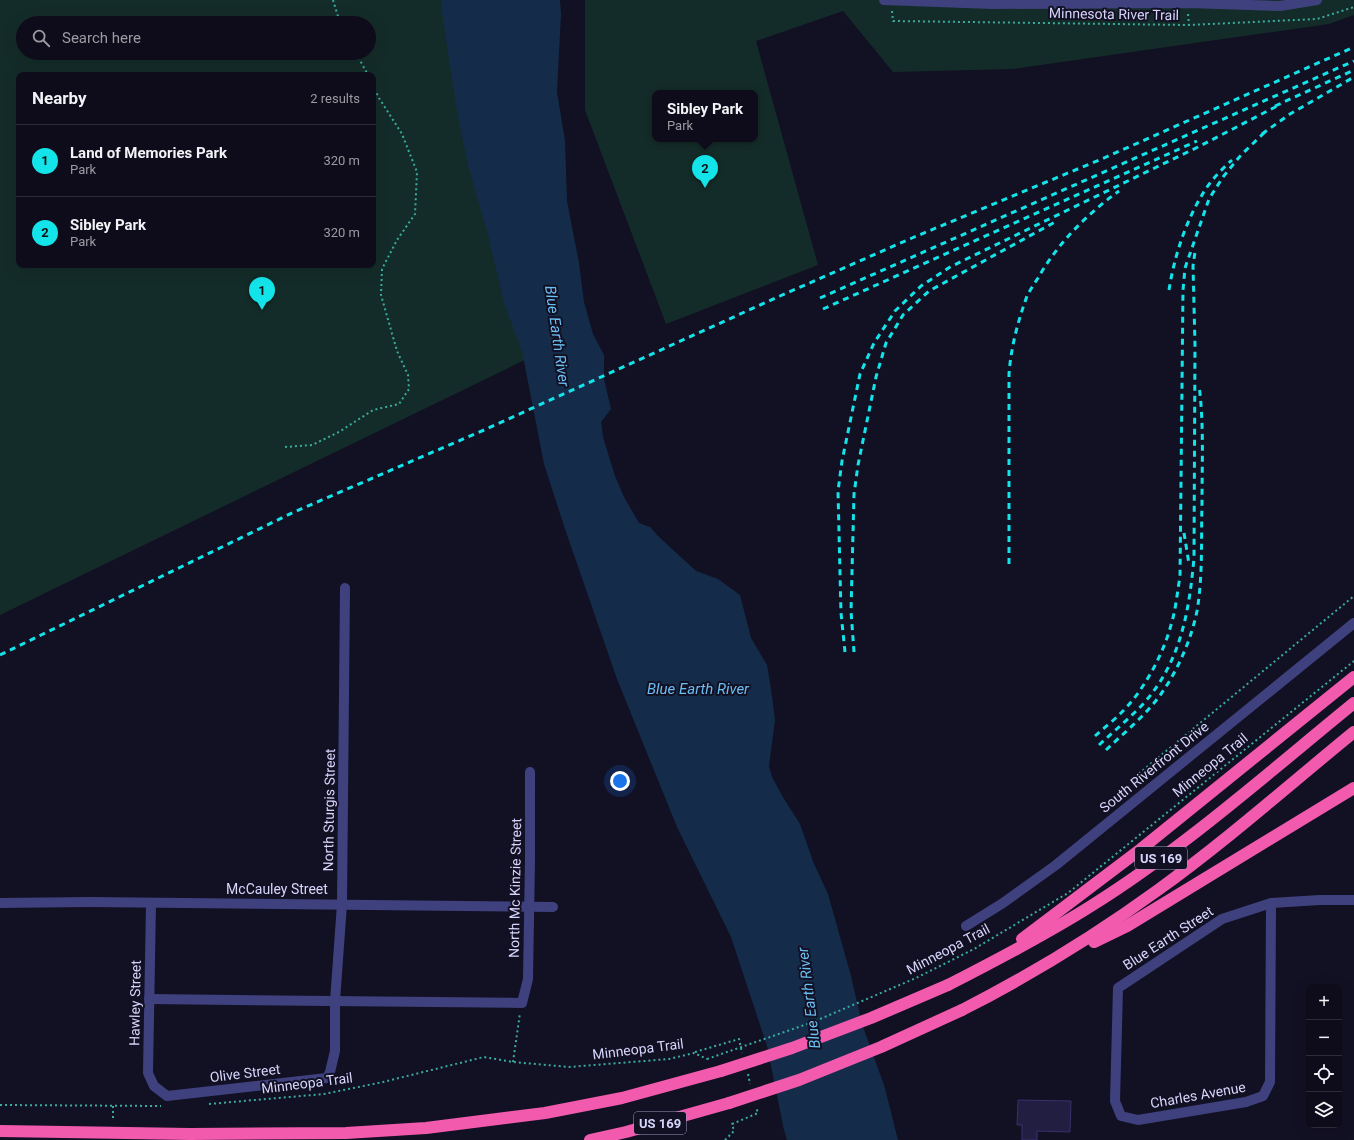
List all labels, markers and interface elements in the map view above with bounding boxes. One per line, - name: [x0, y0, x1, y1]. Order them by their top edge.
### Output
- street label: Minnesota River Trail: [1049, 5, 1179, 23]
- search box: [16, 16, 376, 60]
- icon: search: [30, 27, 52, 49]
- text: Search here: [62, 29, 141, 47]
- text: Nearby: [32, 88, 87, 108]
- popup: [652, 90, 758, 142]
- text: 2 results: [310, 91, 360, 106]
- text: Sibley Park: [667, 100, 743, 118]
- text: Park: [667, 118, 693, 133]
- text: Land of Memories Park: [70, 144, 227, 162]
- text: 1: [41, 153, 49, 168]
- text: 320 m: [323, 153, 360, 168]
- pin: 2: [692, 155, 718, 188]
- text: Park: [70, 162, 96, 177]
- text: Sibley Park: [70, 216, 146, 234]
- text: 2: [41, 225, 49, 240]
- text: 320 m: [323, 225, 360, 240]
- text: Park: [70, 234, 96, 249]
- pin: 1: [249, 277, 275, 310]
- water label: Blue Earth River: [541, 284, 573, 389]
- water label: Blue Earth River: [647, 680, 750, 698]
- street label: South Riverfront Drive: [1096, 718, 1212, 816]
- street label: Minneopa Trail: [1169, 730, 1251, 800]
- street label: North Sturgis Street: [320, 748, 338, 872]
- your location: [610, 771, 630, 791]
- street label: North Mc Kinzie Street: [506, 817, 524, 958]
- road number: US 169: [1135, 847, 1187, 869]
- street label: McCauley Street: [226, 881, 328, 897]
- street label: Blue Earth Street: [1120, 903, 1216, 973]
- street label: Minneopa Trail: [904, 920, 992, 978]
- water label: Blue Earth River: [794, 945, 824, 1050]
- street label: Hawley Street: [126, 960, 144, 1046]
- map controls: [1306, 984, 1342, 1128]
- button: +: [1306, 984, 1342, 1020]
- button: −: [1306, 1020, 1342, 1056]
- street label: Minneopa Trail: [591, 1035, 685, 1063]
- button: locate: [1306, 1056, 1342, 1092]
- street label: Olive Street: [209, 1061, 282, 1085]
- street label: Minneopa Trail: [260, 1069, 354, 1097]
- street label: Charles Avenue: [1149, 1079, 1247, 1111]
- button: layers: [1306, 1092, 1342, 1128]
- road number: US 169: [634, 1112, 686, 1134]

